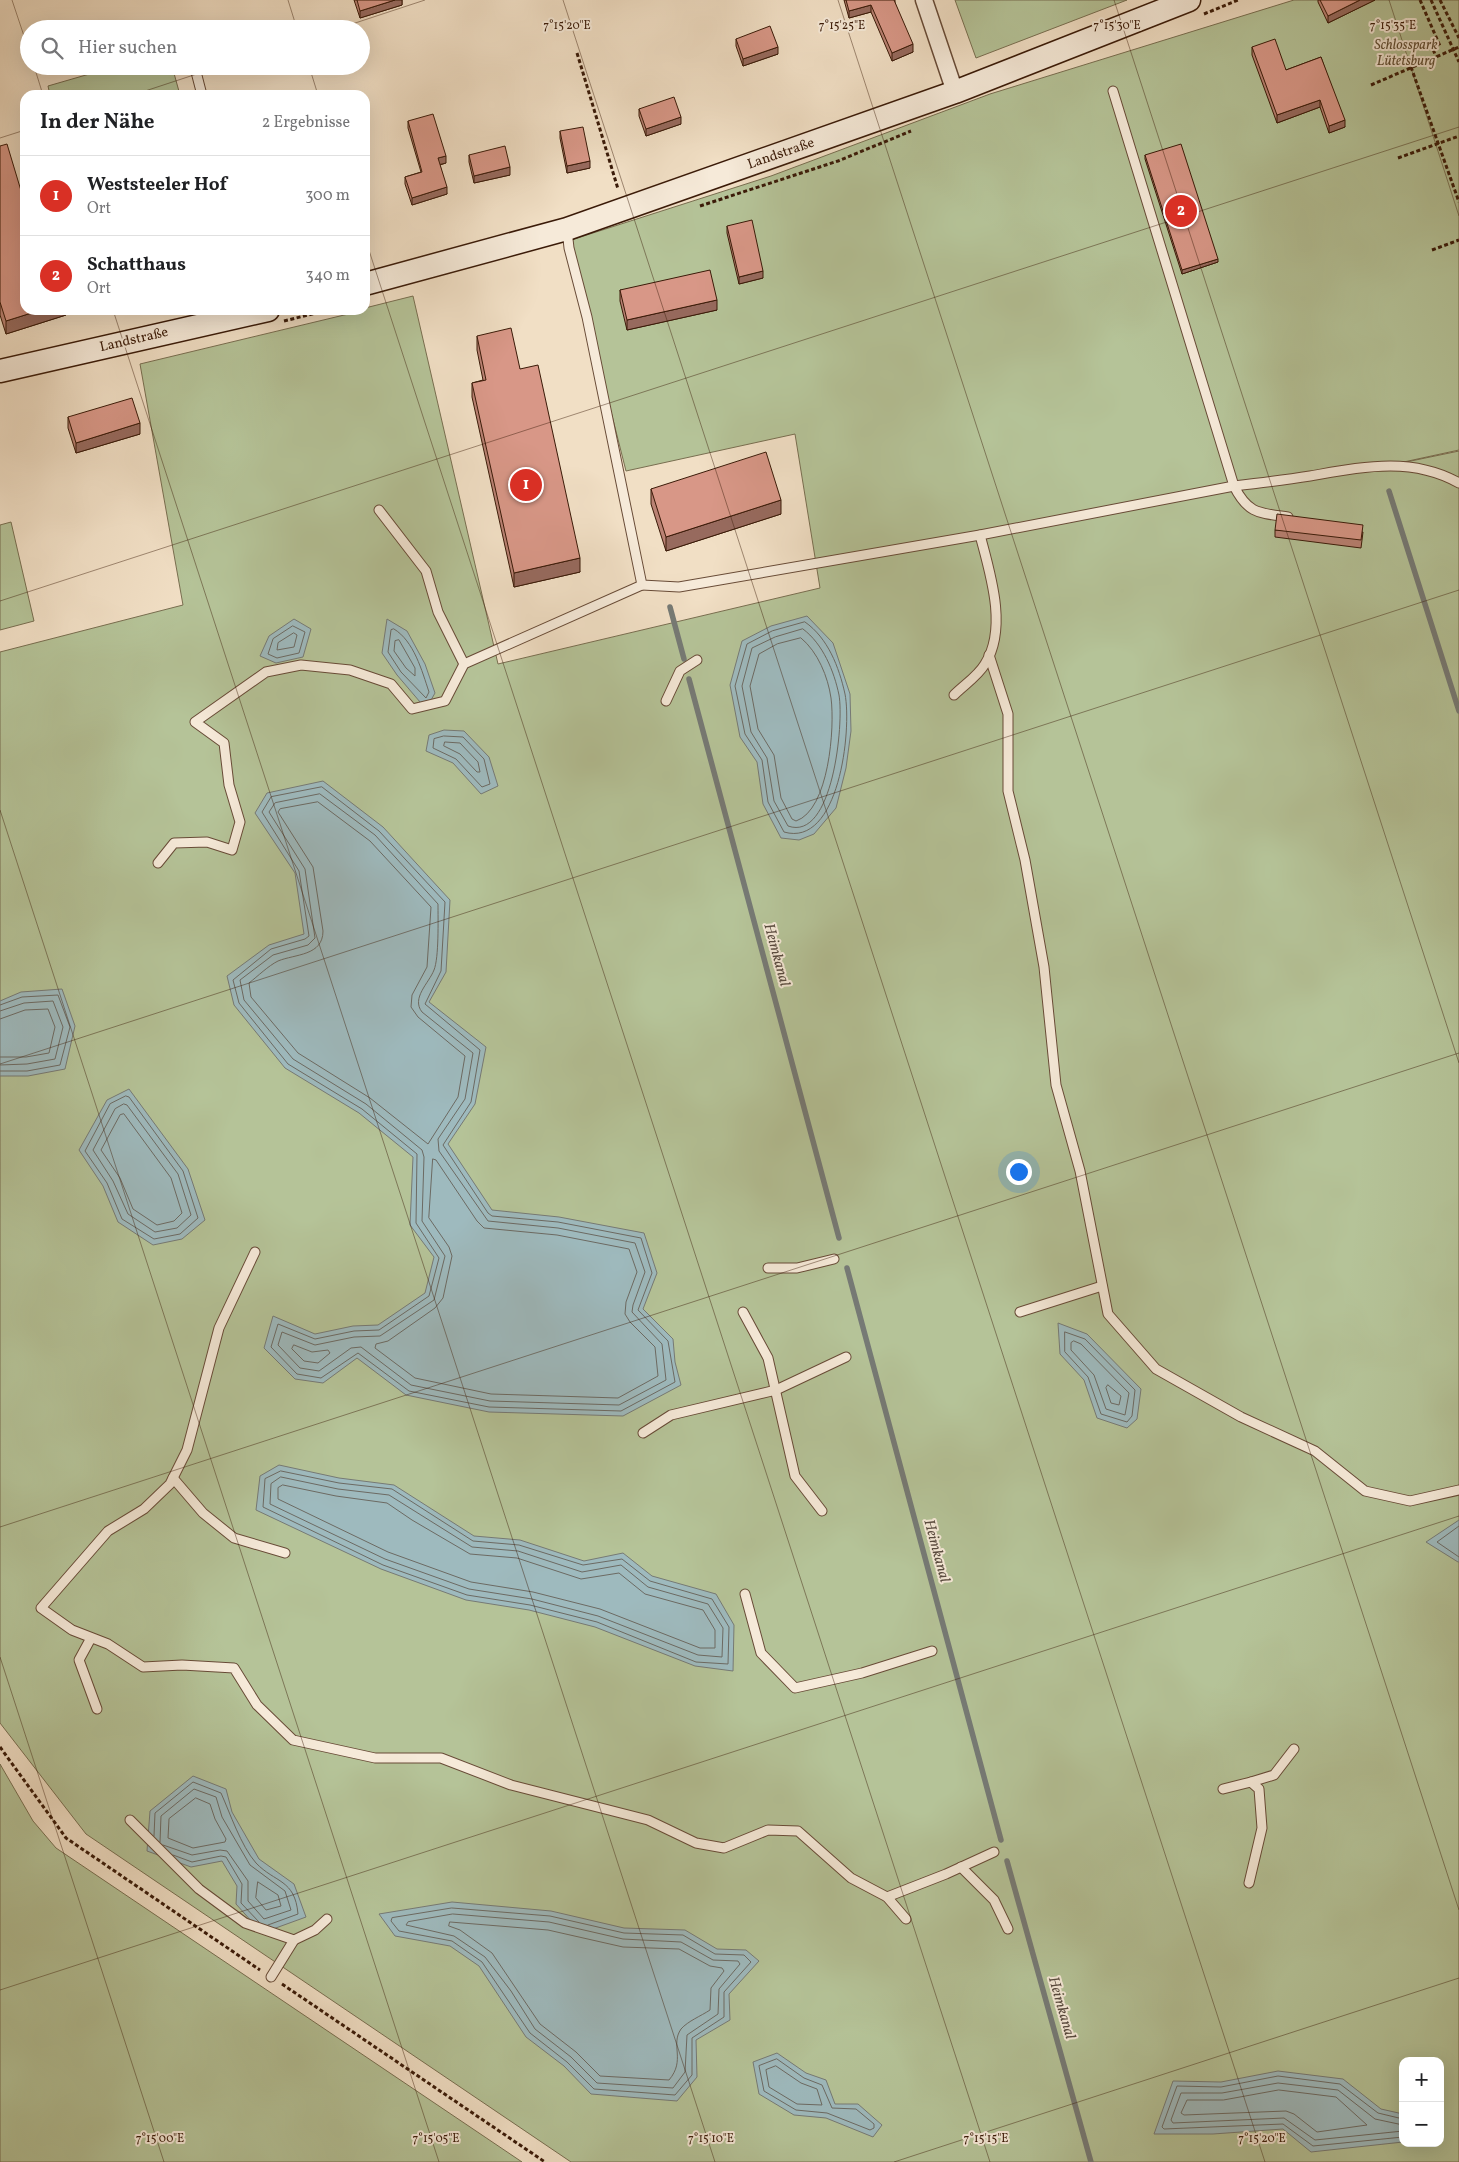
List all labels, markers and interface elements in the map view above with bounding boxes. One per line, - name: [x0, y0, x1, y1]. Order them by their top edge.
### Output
- text: 7°15'20"E: [543, 18, 591, 34]
- text: 7°15'25"E: [819, 18, 865, 34]
- text: 7°15'30"E: [1093, 18, 1141, 34]
- text: 7°15'35"E: [1370, 18, 1416, 34]
- search box: [20, 20, 370, 75]
- icon: search: [38, 34, 66, 62]
- text: Hier suchen: [78, 35, 177, 61]
- park label: Schlosspark Lütetsburg: [1374, 36, 1438, 71]
- text: In der Nähe: [40, 108, 155, 137]
- text: 2 Ergebnisse: [262, 112, 350, 134]
- street label: Landstraße: [745, 134, 817, 174]
- text: Weststeeler Hof: [87, 172, 227, 198]
- text: 1: [53, 185, 59, 207]
- text: 300 m: [305, 185, 350, 207]
- pin: 2: [1165, 192, 1197, 230]
- text: Ort: [87, 198, 111, 220]
- text: Schatthaus: [87, 252, 186, 278]
- text: 2: [52, 265, 60, 287]
- text: 340 m: [306, 265, 350, 287]
- text: Ort: [87, 278, 111, 300]
- street label: Landstraße: [98, 323, 171, 357]
- pin: 1: [510, 466, 542, 504]
- water label: Heimkanal: [758, 921, 795, 989]
- your location: [1006, 1159, 1032, 1185]
- water label: Heimkanal: [918, 1517, 955, 1585]
- water label: Heimkanal: [1042, 1974, 1080, 2042]
- map controls: [1399, 2057, 1444, 2147]
- button: +: [1399, 2057, 1444, 2102]
- button: −: [1399, 2102, 1444, 2147]
- text: 7°15'00"E: [136, 2131, 184, 2147]
- text: 7°15'05"E: [412, 2131, 460, 2147]
- text: 7°15'10"E: [688, 2131, 734, 2147]
- text: 7°15'15"E: [964, 2131, 1008, 2147]
- text: 7°15'20"E: [1238, 2131, 1286, 2147]

